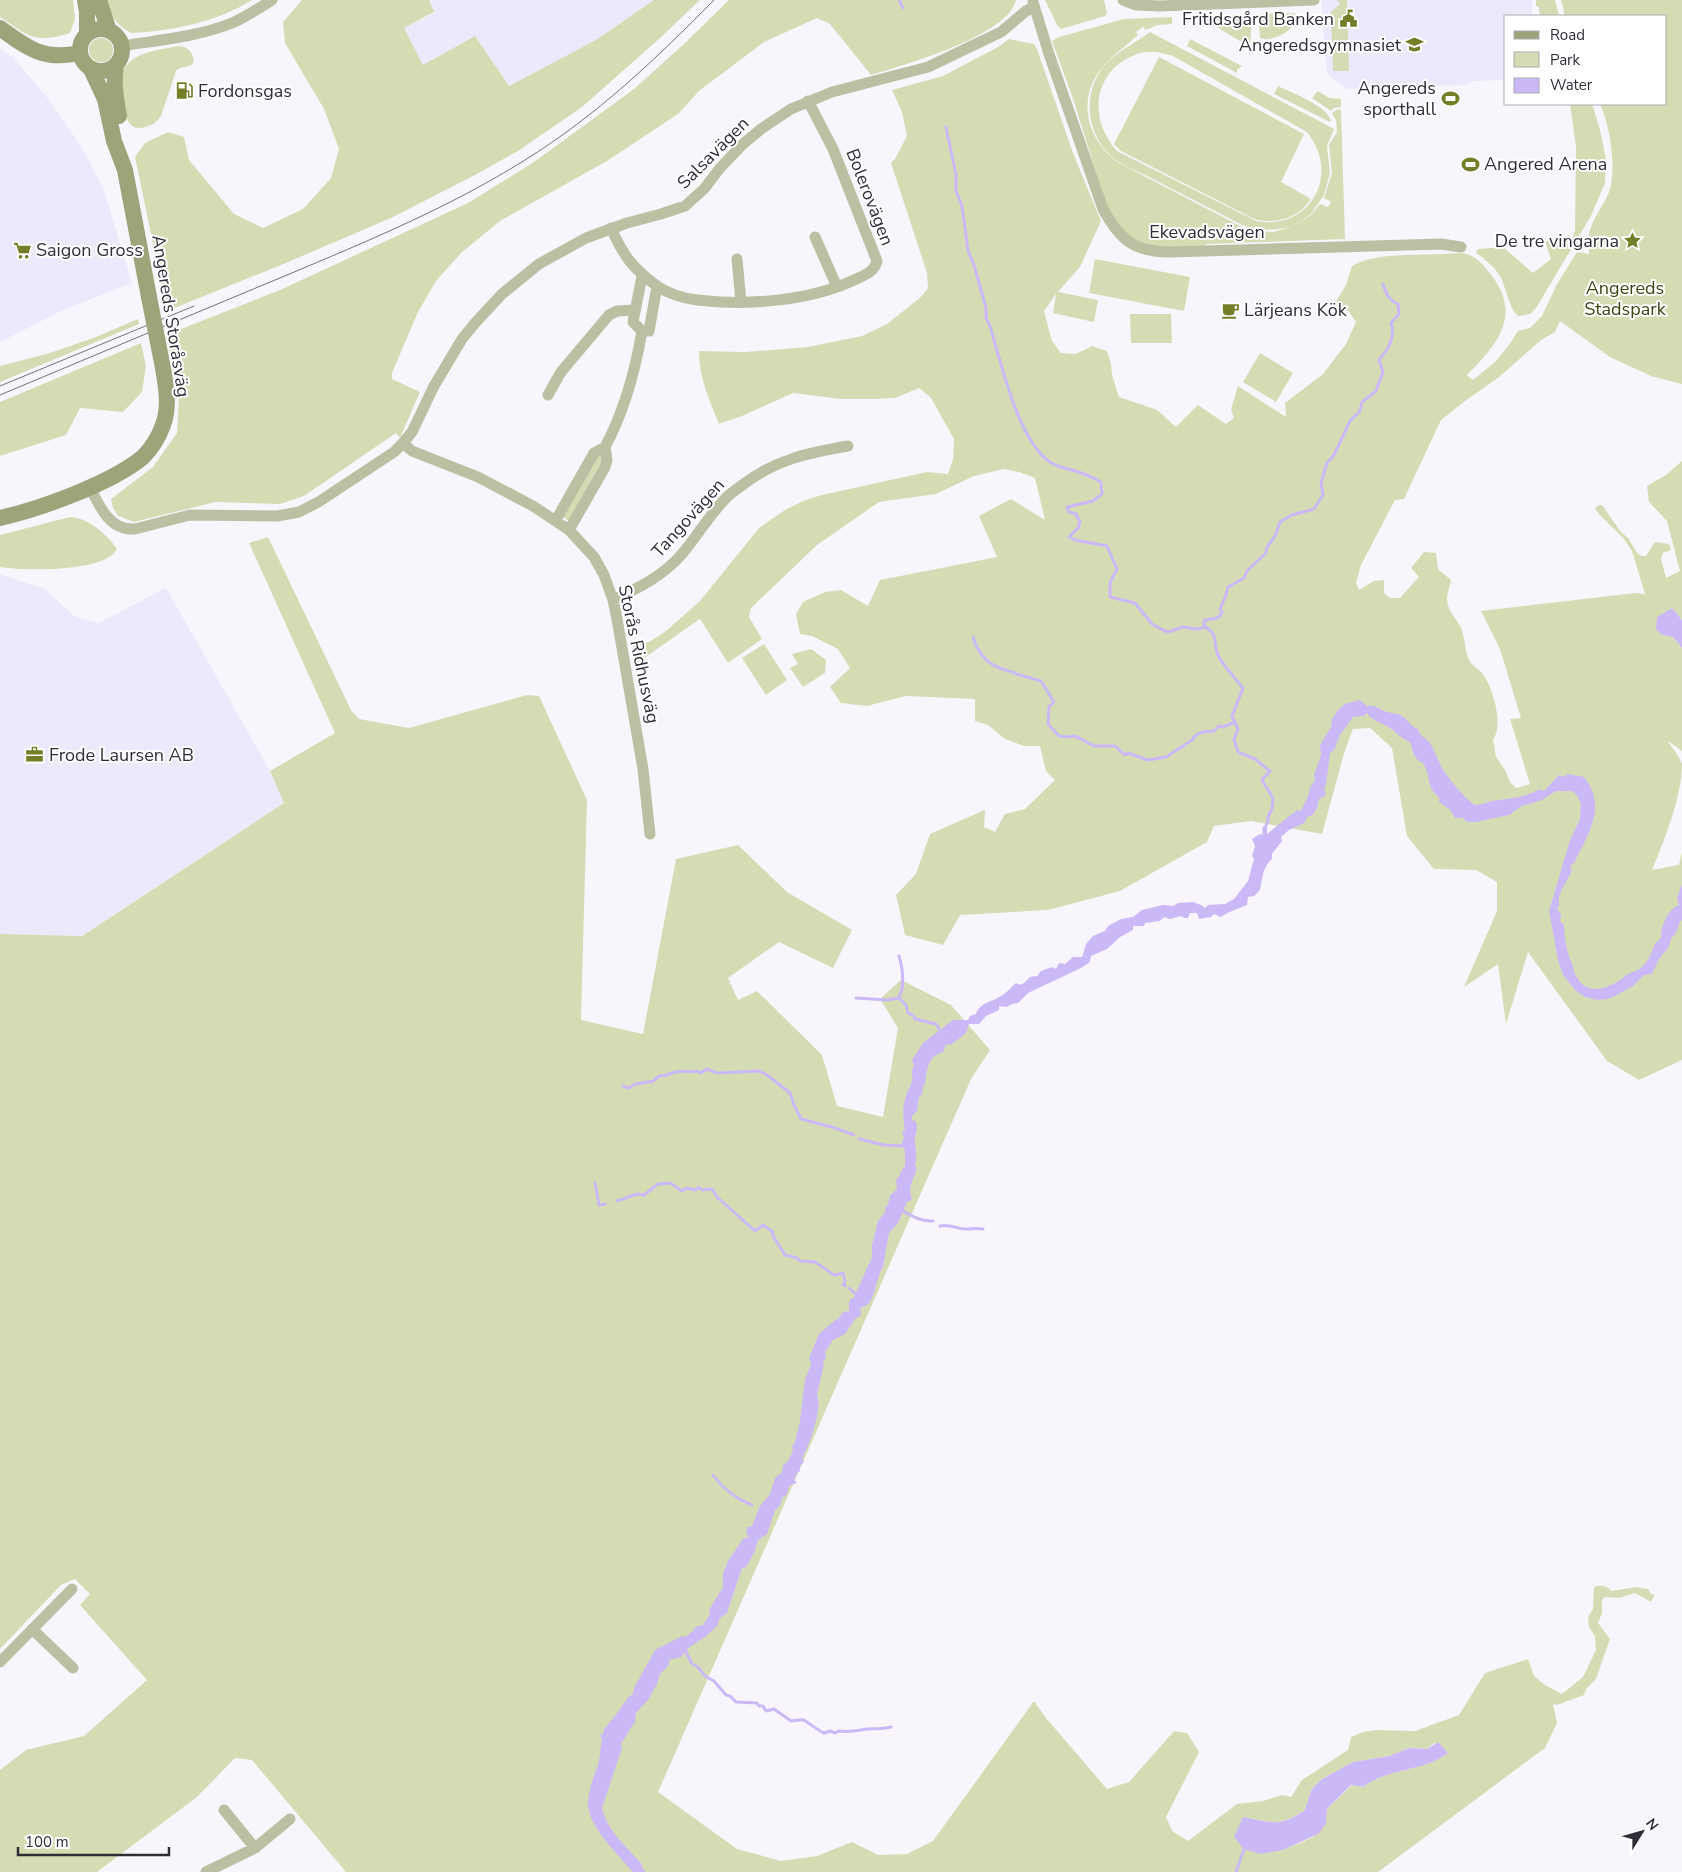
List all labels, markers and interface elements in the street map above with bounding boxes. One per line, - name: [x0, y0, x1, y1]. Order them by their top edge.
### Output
- place label: Fritidsgård Banken: [1182, 7, 1334, 31]
- public building icon: Fritidsgård Banken: [1338, 9, 1358, 29]
- legend: [1504, 15, 1667, 105]
- text: Road: [1550, 25, 1585, 45]
- place label: Angeredsgymnasiet: [1239, 33, 1402, 57]
- school or university icon: Angeredsgymnasiet: [1405, 35, 1425, 55]
- text: Park: [1550, 50, 1580, 70]
- text: Water: [1550, 75, 1593, 95]
- place label: Angereds sporthall: [1357, 76, 1437, 121]
- place label: Fordonsgas: [198, 79, 292, 103]
- fuel station icon: Fordonsgas: [174, 81, 194, 101]
- sports icon: Angereds sporthall: [1440, 88, 1460, 108]
- street label: Salsavägen: [672, 112, 754, 194]
- street label: Bolerovägen: [840, 145, 900, 249]
- place label: Angered Arena: [1484, 152, 1607, 176]
- sports icon: Angered Arena: [1460, 154, 1480, 174]
- street label: Ekevadsvägen: [1149, 220, 1265, 244]
- place label: De tre vingarna: [1495, 229, 1619, 253]
- place icon: De tre vingarna: [1623, 231, 1643, 251]
- street label: Angereds Storåsväg: [146, 233, 196, 399]
- place label: Saigon Gross: [36, 238, 143, 262]
- supermarket icon: Saigon Gross: [12, 240, 32, 260]
- park label: Angereds Stadspark: [1584, 276, 1667, 321]
- place label: Lärjeans Kök: [1244, 298, 1348, 322]
- cafe icon: Lärjeans Kök: [1220, 300, 1240, 320]
- street label: Tangovägen: [646, 473, 730, 563]
- street label: Storås Ridhusväg: [613, 582, 665, 726]
- place label: Frode Laursen AB: [49, 743, 194, 767]
- office icon: Frode Laursen AB: [25, 745, 45, 765]
- north arrow: [1617, 1807, 1667, 1857]
- text: N: [1641, 1815, 1663, 1834]
- scale bar: [18, 1824, 169, 1856]
- text: 100 m: [25, 1832, 69, 1852]

